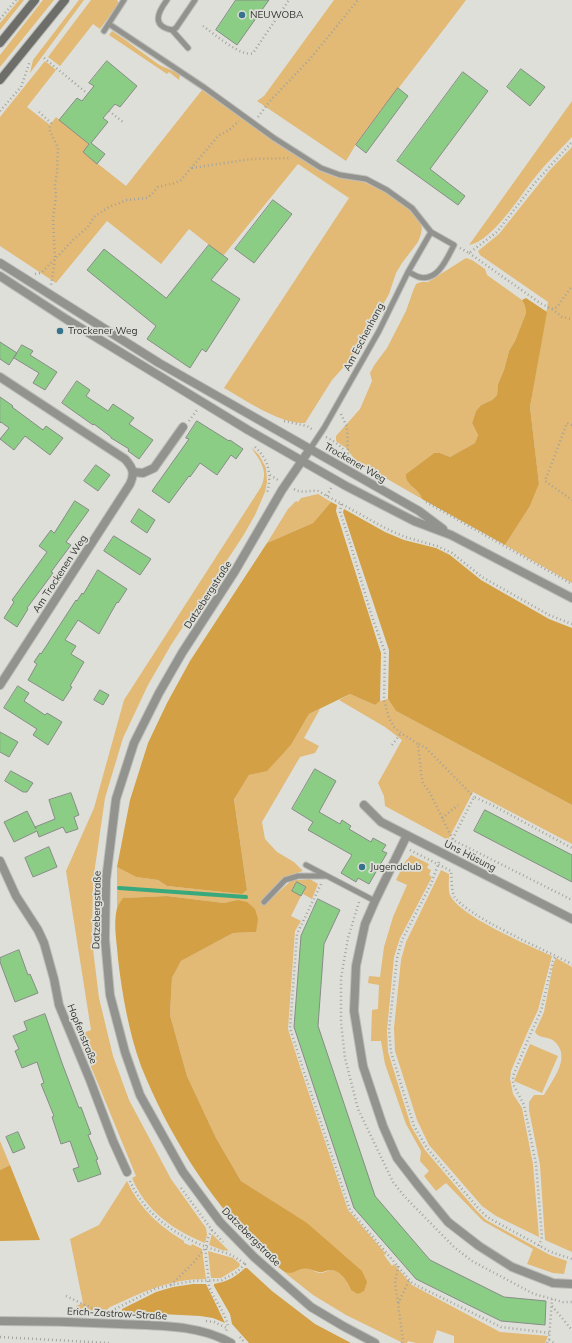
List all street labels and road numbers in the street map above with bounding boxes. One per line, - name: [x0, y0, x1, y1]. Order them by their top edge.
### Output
- street label: Am Eschenhang: [341, 301, 387, 373]
- street label: Trockener Weg: [322, 440, 388, 486]
- street label: Am Trockenen Weg: [30, 533, 90, 615]
- street label: Datzebergstraße: [182, 559, 234, 631]
- street label: Uns Hüsung: [442, 838, 498, 874]
- street label: Datzebergstraße: [90, 871, 104, 949]
- street label: Hopfenstraße: [65, 1002, 99, 1066]
- street label: Datzebergstraße: [219, 1205, 283, 1269]
- street label: Erich-Zastrow-Straße: [67, 1305, 167, 1323]

